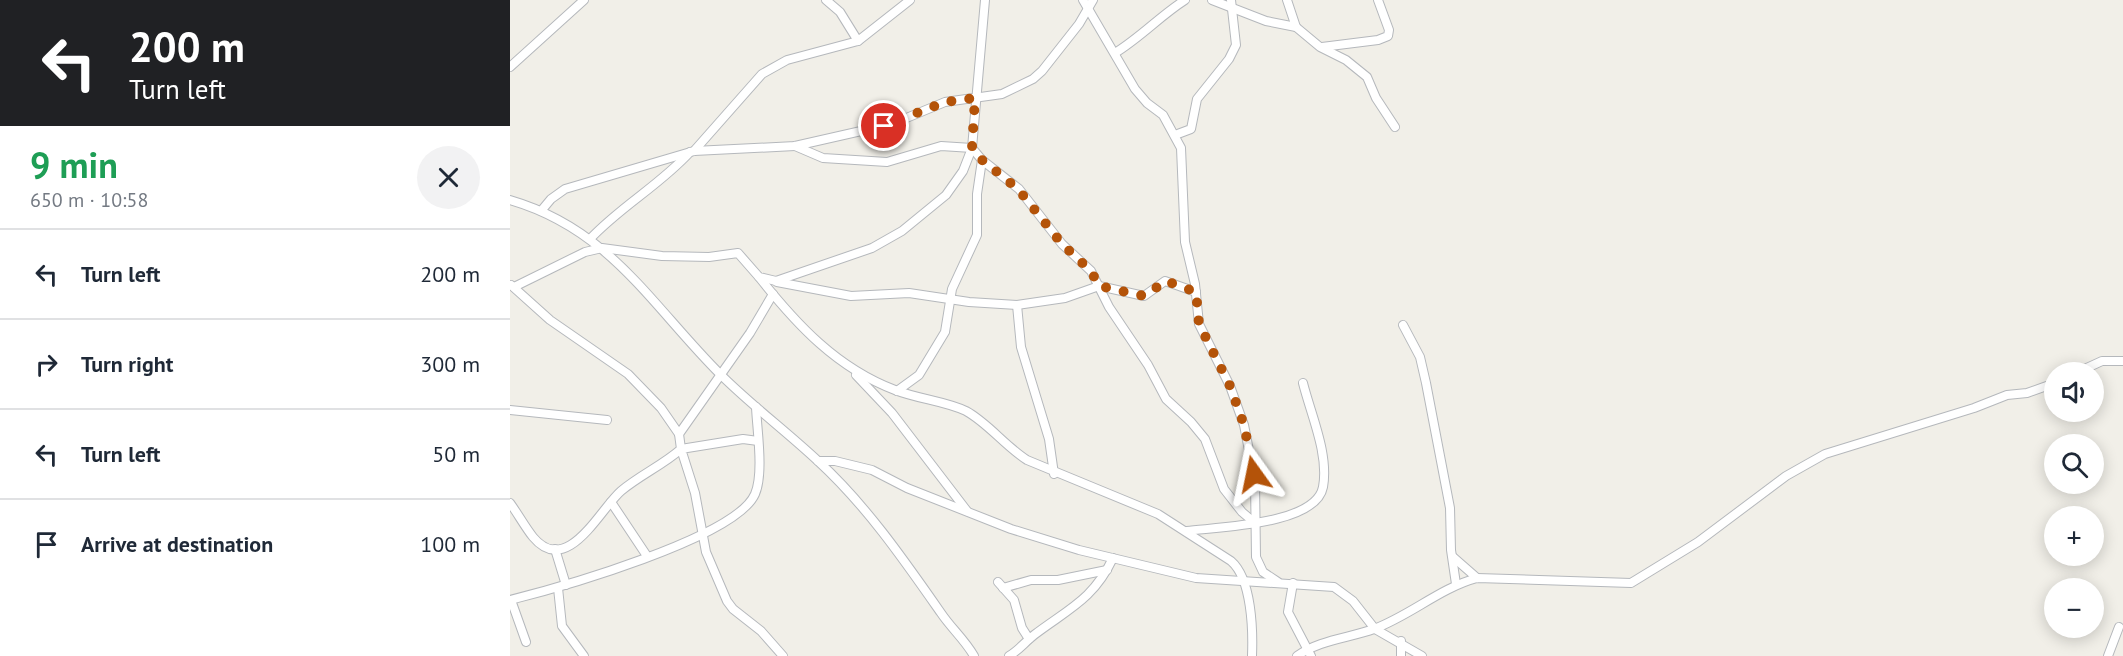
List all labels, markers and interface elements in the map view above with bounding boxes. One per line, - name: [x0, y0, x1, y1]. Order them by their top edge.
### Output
- text: 200 m: [129, 19, 245, 74]
- icon: left: [30, 24, 108, 102]
- text: Turn left: [129, 72, 226, 106]
- pin: [858, 100, 909, 151]
- icon: arrive: [867, 109, 900, 142]
- text: 9 min: [30, 141, 118, 188]
- button: close: [417, 146, 480, 209]
- text: 650 m · 10:58: [30, 187, 148, 213]
- icon: left: [30, 258, 63, 291]
- text: Turn left: [81, 260, 161, 288]
- text: 200 m: [420, 260, 480, 288]
- icon: right: [30, 348, 63, 381]
- text: Turn right: [81, 350, 173, 378]
- text: 300 m: [420, 350, 480, 378]
- map controls: [2044, 362, 2104, 638]
- button: sound: [2044, 362, 2104, 422]
- button: search: [2044, 434, 2104, 494]
- icon: left: [30, 438, 63, 471]
- text: Turn left: [81, 440, 161, 468]
- text: 50 m: [432, 440, 480, 468]
- position arrow: [1222, 442, 1286, 506]
- button: +: [2044, 506, 2104, 566]
- icon: arrive: [30, 528, 63, 561]
- text: Arrive at destination: [81, 530, 273, 558]
- text: 100 m: [420, 530, 480, 558]
- button: −: [2044, 578, 2104, 638]

